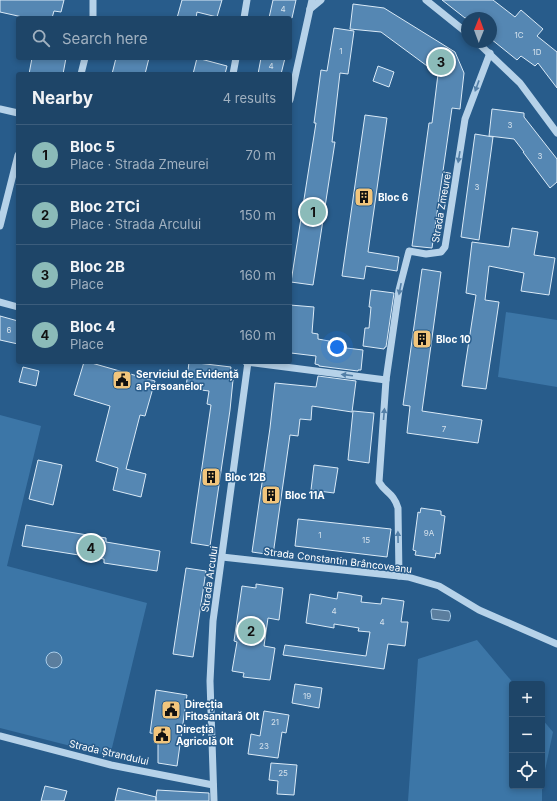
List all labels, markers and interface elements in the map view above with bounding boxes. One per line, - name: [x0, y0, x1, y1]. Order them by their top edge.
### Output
- house number: 4: [280, 4, 286, 14]
- north arrow: [461, 12, 497, 48]
- search box: [16, 16, 292, 60]
- icon: search: [30, 27, 52, 49]
- text: Search here: [62, 29, 148, 48]
- house number: 1C: [514, 30, 524, 40]
- house number: 1: [339, 46, 343, 56]
- pin: 3: [428, 47, 454, 77]
- house number: 1D: [532, 47, 542, 57]
- house number: 4: [268, 61, 274, 71]
- one-way arrow: [474, 80, 480, 92]
- text: Nearby: [32, 88, 93, 108]
- text: 4 results: [223, 90, 276, 106]
- house number: 3: [508, 120, 513, 130]
- text: Bloc 5: [70, 137, 115, 156]
- text: 1: [42, 147, 48, 163]
- text: 70 m: [246, 147, 276, 163]
- one-way arrow: [456, 151, 462, 164]
- house number: 3: [538, 151, 543, 161]
- text: Place · Strada Zmeurei: [70, 156, 209, 172]
- street label: Strada Zmeurei: [429, 170, 453, 244]
- house number: 3: [475, 182, 480, 192]
- building icon: Bloc 6: [353, 186, 375, 208]
- place label: Bloc 6: [378, 191, 409, 203]
- text: Bloc 2TCi: [70, 197, 140, 216]
- pin: 1: [300, 197, 326, 227]
- text: 2: [41, 207, 49, 223]
- text: 150 m: [240, 207, 276, 223]
- text: Place · Strada Arcului: [70, 216, 201, 232]
- text: Bloc 2B: [70, 257, 125, 276]
- text: 3: [41, 267, 49, 283]
- text: 160 m: [239, 267, 276, 283]
- text: Place: [70, 276, 104, 292]
- one-way arrow: [396, 283, 402, 296]
- text: Bloc 4: [70, 317, 116, 336]
- house number: 6: [7, 325, 12, 335]
- text: 4: [41, 327, 49, 343]
- text: 160 m: [239, 327, 276, 343]
- building icon: Bloc 10: [411, 328, 433, 350]
- place label: Bloc 10: [436, 333, 471, 345]
- text: Place: [70, 336, 104, 352]
- your location: [327, 337, 347, 357]
- place label: Serviciul de Evidență a Persoanelor: [136, 368, 239, 392]
- public building icon: Serviciul de Evidență a Persoanelor: [111, 369, 133, 391]
- one-way arrow: [341, 372, 353, 378]
- one-way arrow: [380, 408, 387, 420]
- house number: 7: [442, 424, 447, 434]
- building icon: Bloc 12B: [200, 466, 222, 488]
- place label: Bloc 12B: [225, 471, 266, 483]
- building icon: Bloc 11A: [260, 484, 282, 506]
- place label: Bloc 11A: [285, 489, 325, 501]
- house number: 9A: [424, 528, 435, 538]
- house number: 1: [318, 530, 322, 540]
- one-way arrow: [395, 530, 401, 543]
- pin: 4: [78, 533, 104, 563]
- house number: 15: [362, 535, 370, 545]
- street label: Strada Arcului: [198, 545, 220, 613]
- street label: Strada Constantin Brâncoveanu: [263, 545, 413, 575]
- house number: 4: [331, 606, 337, 616]
- pin: 2: [238, 616, 264, 646]
- house number: 4: [379, 617, 385, 627]
- map controls: [509, 681, 545, 789]
- button: +: [509, 681, 545, 717]
- house number: 19: [303, 691, 311, 701]
- place label: Direcția Fitosanitară Olt: [185, 698, 260, 722]
- public building icon: Direcția Fitosanitară Olt: [160, 699, 182, 721]
- house number: 21: [271, 717, 279, 727]
- button: −: [509, 717, 545, 753]
- place label: Direcția Agricolă Olt: [176, 723, 234, 748]
- public building icon: Direcția Agricolă Olt: [151, 724, 173, 746]
- street label: Strada Ștrandului: [68, 737, 150, 768]
- house number: 23: [259, 741, 269, 751]
- button: locate: [509, 753, 545, 789]
- house number: 25: [278, 768, 288, 778]

